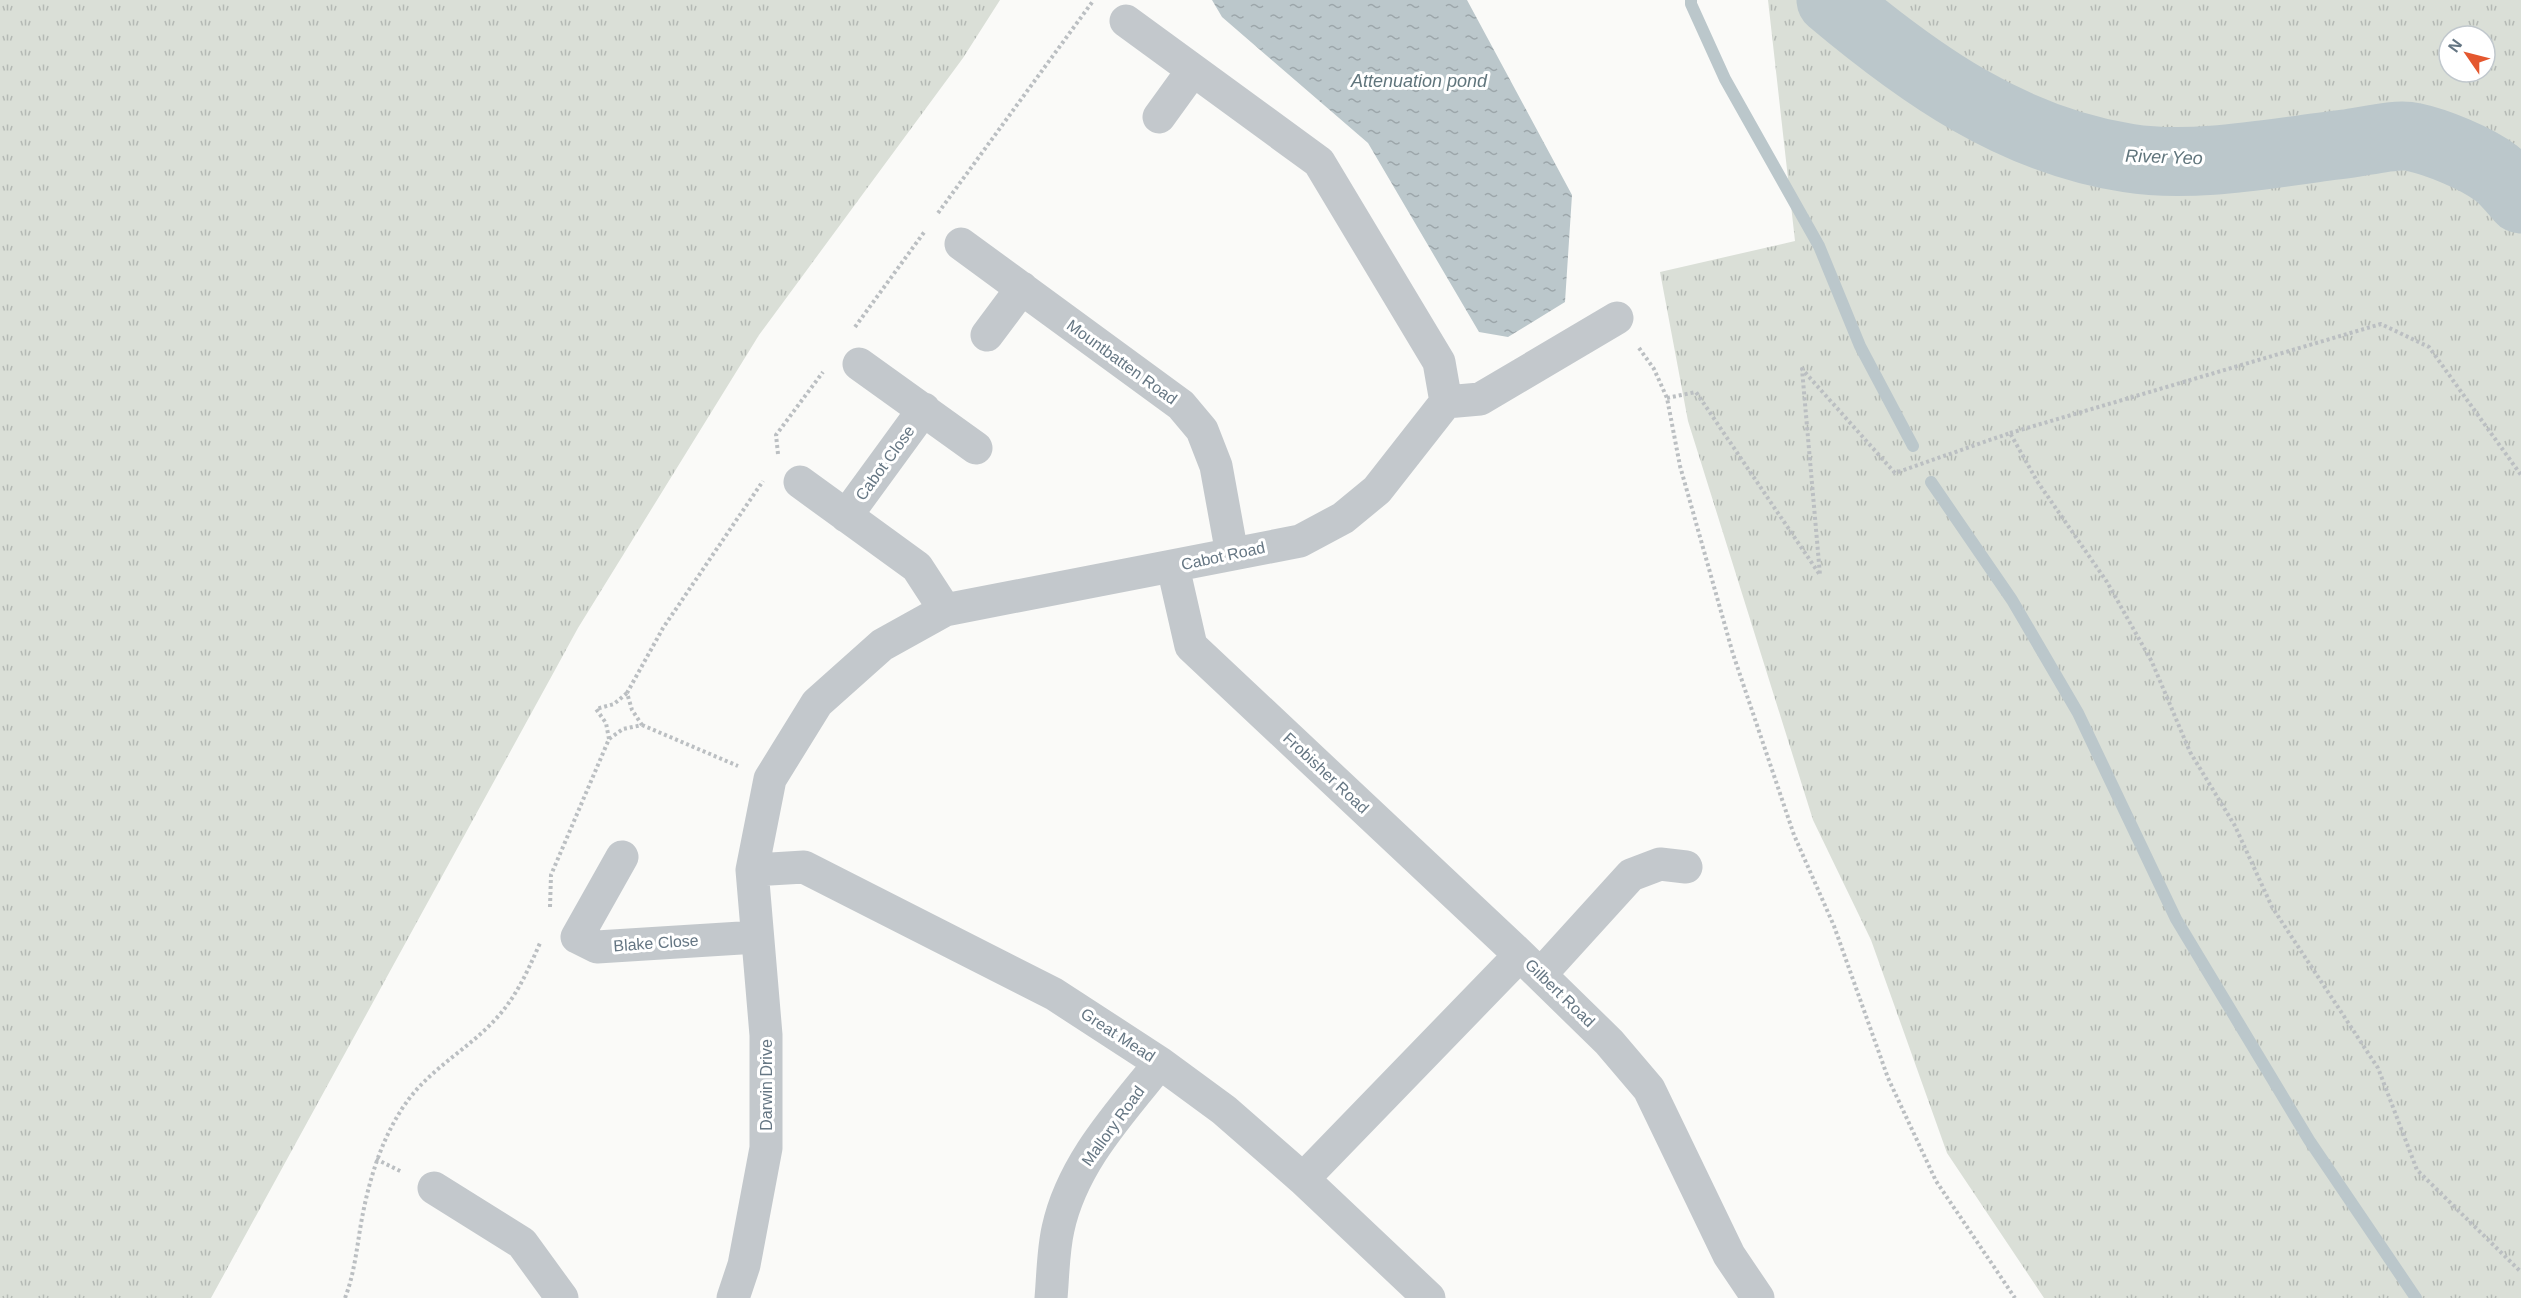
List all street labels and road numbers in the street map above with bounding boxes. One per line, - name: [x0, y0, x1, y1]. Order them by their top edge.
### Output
- street label: Mountbatten Road: [1064, 316, 1180, 408]
- street label: Cabot Close: [852, 422, 918, 504]
- street label: Cabot Road: [1179, 539, 1267, 573]
- street label: Frobisher Road: [1280, 729, 1372, 817]
- street label: Blake Close: [613, 932, 699, 954]
- street label: Gilbert Road: [1522, 956, 1598, 1030]
- street label: Great Mead: [1078, 1005, 1158, 1065]
- street label: Darwin Drive: [758, 1039, 775, 1131]
- street label: Mallory Road: [1078, 1083, 1148, 1169]

